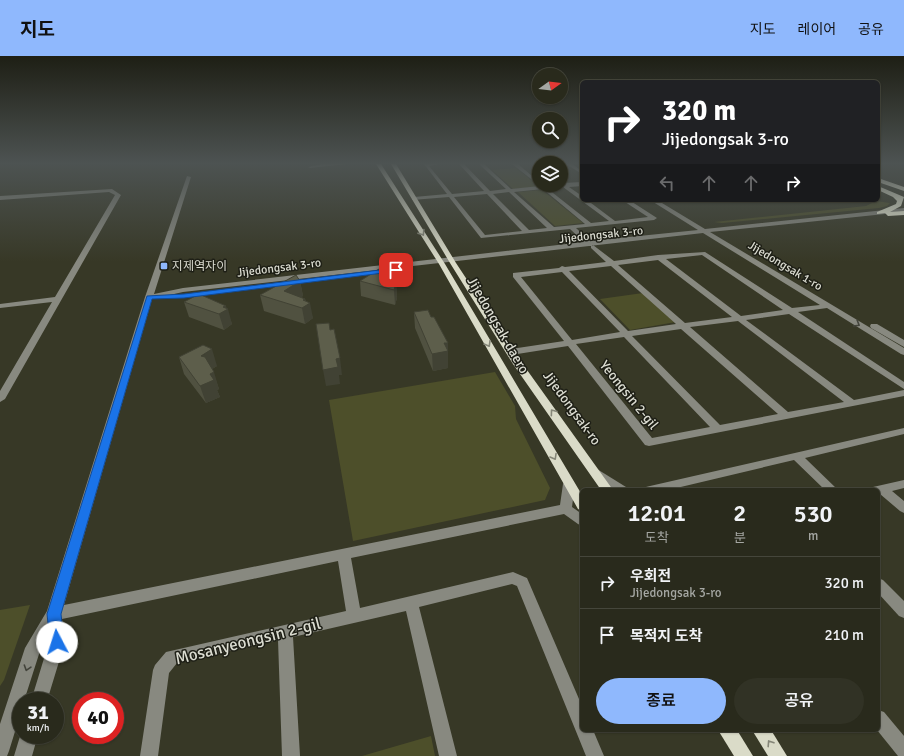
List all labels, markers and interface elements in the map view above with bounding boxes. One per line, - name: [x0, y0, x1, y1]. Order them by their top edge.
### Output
- text: 지도: [20, 18, 55, 42]
- text: 지도: [750, 21, 776, 38]
- text: 레이어: [798, 21, 836, 38]
- text: 공유: [858, 21, 884, 38]
- north arrow: [532, 68, 568, 104]
- map controls: [532, 68, 568, 192]
- text: 320 m: [662, 94, 736, 128]
- icon: right: [596, 96, 648, 148]
- button: search: [532, 112, 568, 148]
- text: Jijedongsak 3-ro: [662, 128, 789, 150]
- button: layers: [532, 156, 568, 192]
- icon: left: [656, 172, 678, 194]
- icon: ahead: [698, 172, 720, 194]
- icon: ahead: [740, 172, 762, 194]
- icon: right: [782, 172, 804, 194]
- street label: Jijedongsak 3-ro: [558, 223, 644, 247]
- one-way arrow: [417, 229, 424, 236]
- street label: Jijedongsak 1-ro: [745, 238, 825, 294]
- pin: [379, 253, 413, 287]
- street label: Jijedongsak 3-ro: [236, 255, 322, 281]
- place label: 지제역자이: [172, 259, 227, 274]
- icon: arrive: [385, 259, 407, 281]
- marker: 지제역자이: [159, 261, 169, 271]
- street label: Jijedongsak-daero: [463, 273, 533, 377]
- one-way arrow: [853, 319, 860, 326]
- one-way arrow: [484, 340, 491, 348]
- street label: Yeongsin 2-gil: [596, 357, 662, 433]
- street label: Jijedongsak-ro: [539, 368, 605, 448]
- one-way arrow: [550, 409, 558, 416]
- one-way arrow: [549, 453, 556, 460]
- text: 12:01: [627, 498, 686, 528]
- text: 2: [733, 498, 746, 528]
- text: 530: [794, 499, 833, 529]
- text: m: [808, 528, 818, 544]
- text: 도착: [645, 530, 669, 546]
- text: 분: [734, 530, 746, 546]
- text: 우회전: [630, 567, 671, 585]
- icon: right: [596, 572, 618, 594]
- text: 320 m: [824, 574, 864, 592]
- text: Jijedongsak 3-ro: [630, 585, 722, 601]
- street label: Mosanyeongsin 2-gil: [173, 613, 323, 669]
- position arrow: [36, 621, 78, 663]
- icon: arrive: [596, 624, 618, 646]
- text: 210 m: [824, 626, 864, 644]
- text: 목적지 도착: [630, 627, 702, 645]
- one-way arrow: [23, 664, 32, 671]
- button: 종료: [596, 678, 726, 724]
- button: 공유: [734, 678, 864, 724]
- speed limit sign: 40: [72, 692, 124, 744]
- text: 31: [27, 700, 49, 725]
- text: km/h: [27, 722, 49, 734]
- one-way arrow: [767, 740, 775, 747]

